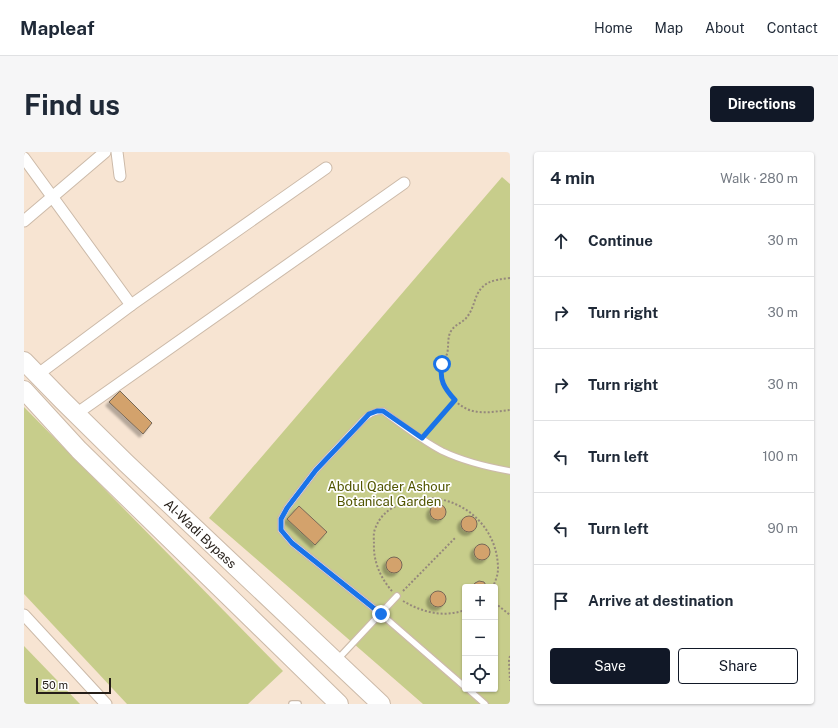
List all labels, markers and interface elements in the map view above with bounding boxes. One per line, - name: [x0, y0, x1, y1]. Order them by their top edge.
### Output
- text: Mapleaf: [20, 17, 94, 39]
- text: Home: [594, 20, 633, 36]
- text: Map: [655, 20, 683, 36]
- text: About: [705, 20, 745, 36]
- text: Contact: [767, 20, 818, 36]
- button: Directions: [710, 86, 814, 122]
- text: Find us: [24, 88, 120, 121]
- text: 4 min: [550, 168, 595, 188]
- text: Walk · 280 m: [720, 171, 798, 186]
- icon: ahead: [550, 230, 572, 252]
- text: Continue: [588, 232, 653, 249]
- text: 30 m: [768, 233, 798, 248]
- icon: right: [550, 302, 572, 324]
- text: Turn right: [588, 304, 658, 321]
- text: 30 m: [768, 305, 798, 320]
- route start: [433, 355, 451, 373]
- icon: right: [550, 374, 572, 396]
- text: Turn right: [588, 376, 658, 393]
- text: 30 m: [768, 377, 798, 392]
- icon: left: [550, 446, 572, 468]
- text: Turn left: [588, 448, 649, 465]
- text: 100 m: [762, 449, 798, 464]
- park label: Abdul Qader Ashour Botanical Garden: [328, 479, 450, 509]
- street label: Al-Wadi Bypass: [161, 496, 240, 572]
- icon: left: [550, 518, 572, 540]
- text: Turn left: [588, 520, 649, 537]
- text: 90 m: [768, 521, 798, 536]
- map controls: [462, 584, 498, 692]
- button: +: [462, 584, 498, 620]
- icon: arrive: [550, 590, 572, 612]
- text: Arrive at destination: [588, 592, 733, 609]
- route end: [372, 605, 390, 623]
- button: −: [462, 620, 498, 656]
- button: Save: [550, 648, 670, 684]
- button: Share: [678, 648, 798, 684]
- button: locate: [462, 656, 498, 692]
- scale bar: [36, 676, 111, 695]
- text: 50 m: [42, 679, 68, 691]

